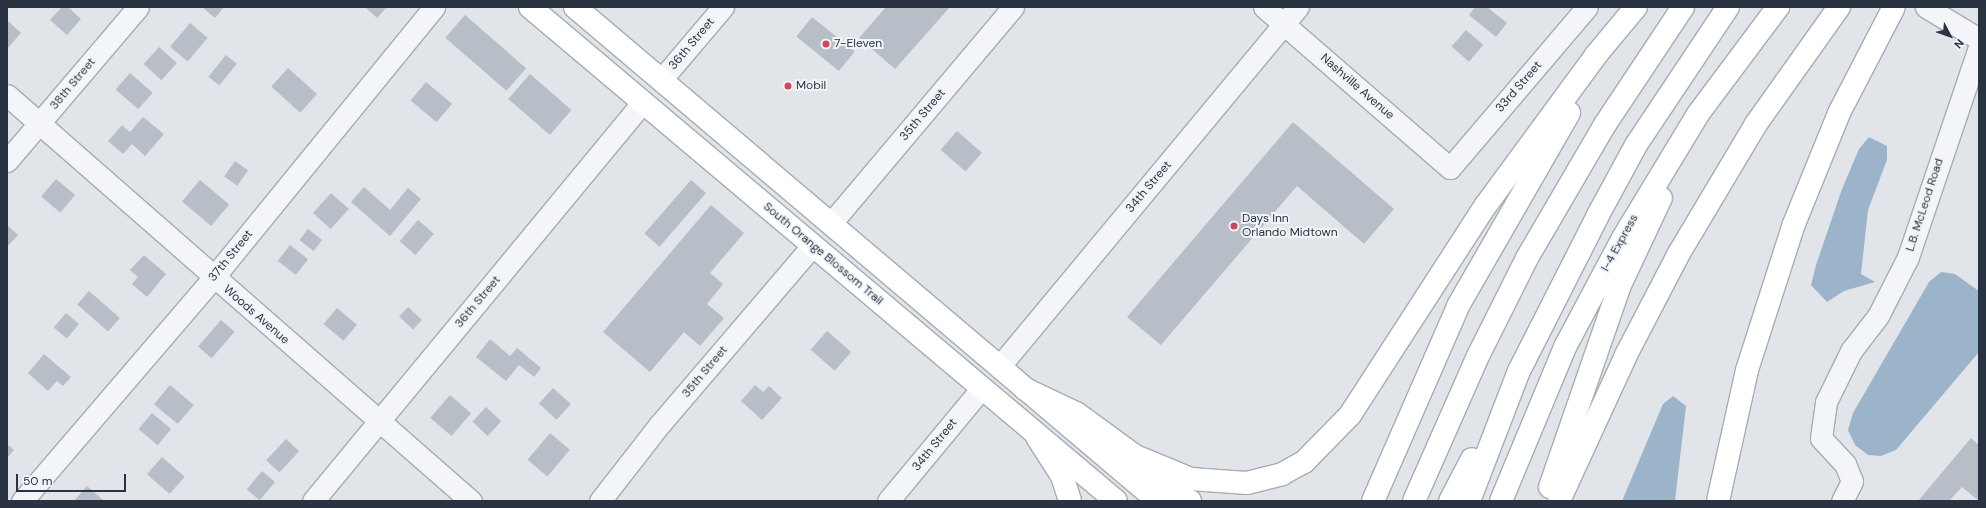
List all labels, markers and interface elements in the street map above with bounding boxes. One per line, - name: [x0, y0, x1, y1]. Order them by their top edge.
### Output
- street label: 36th Street: [666, 15, 718, 73]
- north arrow: [1930, 16, 1970, 56]
- text: N: [1951, 36, 1967, 51]
- place label: 7-Eleven: [834, 37, 882, 51]
- marker: 7-Eleven: [821, 39, 831, 49]
- street label: Nashville Avenue: [1317, 51, 1397, 123]
- street label: 38th Street: [47, 55, 99, 113]
- street label: 33rd Street: [1493, 58, 1545, 116]
- place label: Mobil: [796, 79, 826, 93]
- marker: Mobil: [783, 81, 793, 91]
- street label: 35th Street: [897, 86, 949, 144]
- street label: L.B. McLeod Road: [1903, 157, 1947, 253]
- street label: 34th Street: [1123, 158, 1175, 216]
- street label: South Orange Blossom Trail: [760, 200, 886, 308]
- place label: Days Inn Orlando Midtown: [1242, 212, 1338, 240]
- street label: I-4 Express: [1598, 212, 1642, 274]
- marker: Days Inn Orlando Midtown: [1229, 221, 1239, 231]
- street label: 37th Street: [206, 227, 256, 285]
- street label: 36th Street: [452, 273, 504, 331]
- street label: Woods Avenue: [220, 282, 292, 348]
- street label: 35th Street: [679, 343, 731, 401]
- street label: 34th Street: [910, 416, 960, 474]
- scale bar: [18, 466, 128, 492]
- text: 50 m: [23, 473, 52, 489]

